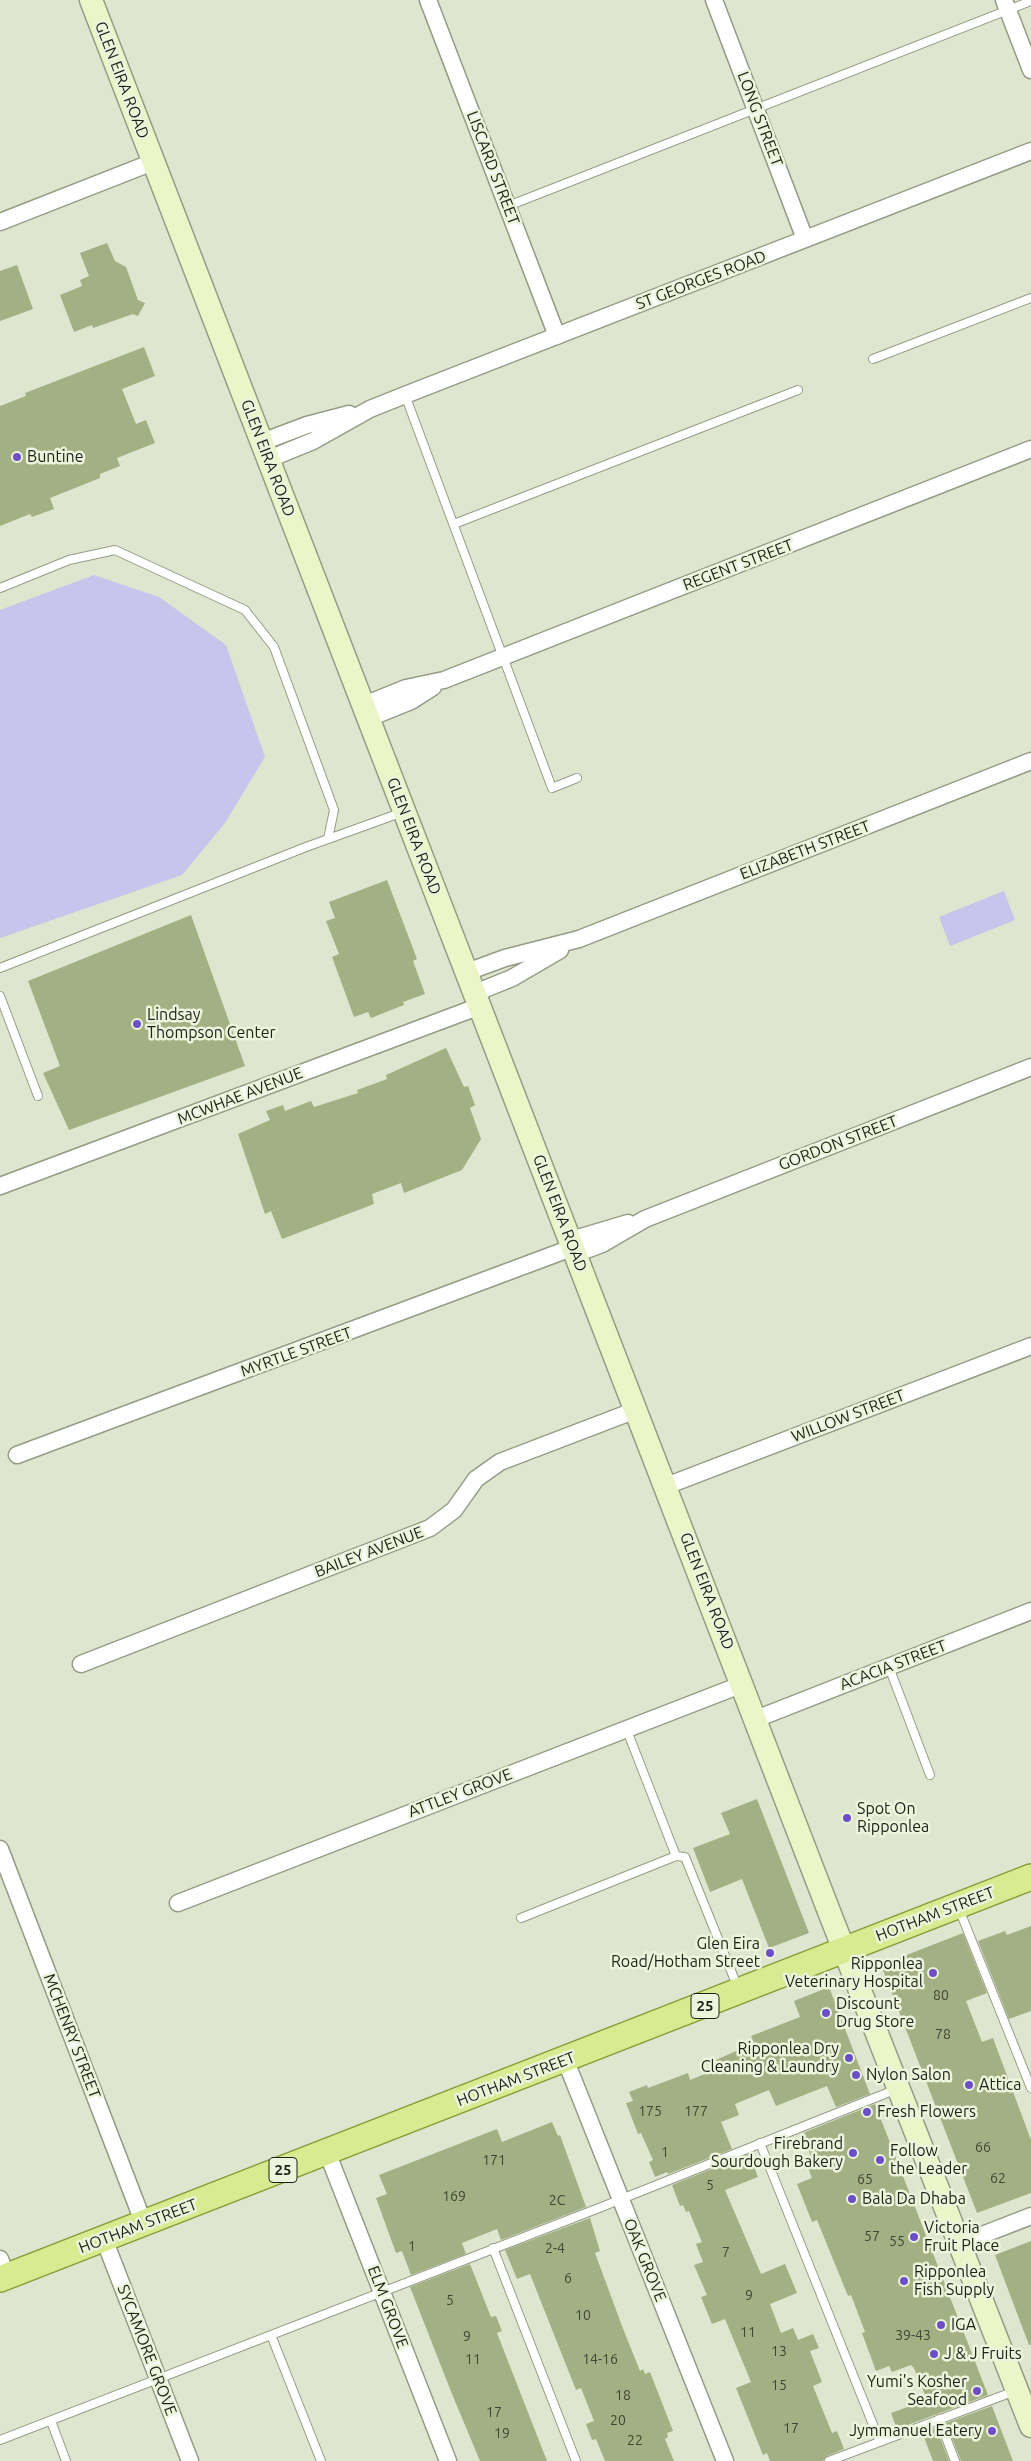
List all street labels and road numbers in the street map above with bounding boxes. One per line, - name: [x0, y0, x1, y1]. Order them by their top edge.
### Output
- street label: GLEN EIRA ROAD: [91, 19, 153, 141]
- street label: LONG STREET: [733, 69, 787, 169]
- street label: LISCARD STREET: [462, 108, 524, 228]
- street label: ST GEORGES ROAD: [633, 246, 769, 314]
- street label: GLEN EIRA ROAD: [237, 397, 299, 519]
- street label: REGENT STREET: [680, 535, 796, 595]
- street label: GLEN EIRA ROAD: [383, 775, 445, 897]
- street label: ELIZABETH STREET: [737, 816, 873, 884]
- street label: MCWHAE AVENUE: [175, 1063, 305, 1129]
- street label: GORDON STREET: [776, 1111, 900, 1175]
- street label: GLEN EIRA ROAD: [529, 1152, 591, 1274]
- street label: MYRTLE STREET: [238, 1323, 354, 1381]
- street label: WILLOW STREET: [789, 1386, 907, 1446]
- street label: BAILEY AVENUE: [312, 1522, 426, 1582]
- street label: GLEN EIRA ROAD: [676, 1530, 738, 1652]
- street label: ACACIA STREET: [837, 1636, 949, 1694]
- street label: ATTLEY GROVE: [405, 1764, 515, 1822]
- street label: HOTHAM STREET: [873, 1883, 997, 1945]
- street label: MCHENRY STREET: [39, 1971, 105, 2101]
- road number: 25: [691, 1994, 719, 2018]
- street label: HOTHAM STREET: [454, 2048, 578, 2110]
- road number: 25: [269, 2158, 297, 2182]
- street label: HOTHAM STREET: [76, 2195, 200, 2257]
- street label: OAK GROVE: [620, 2216, 670, 2304]
- street label: ELM GROVE: [364, 2263, 412, 2351]
- street label: SYCAMORE GROVE: [113, 2282, 181, 2418]

